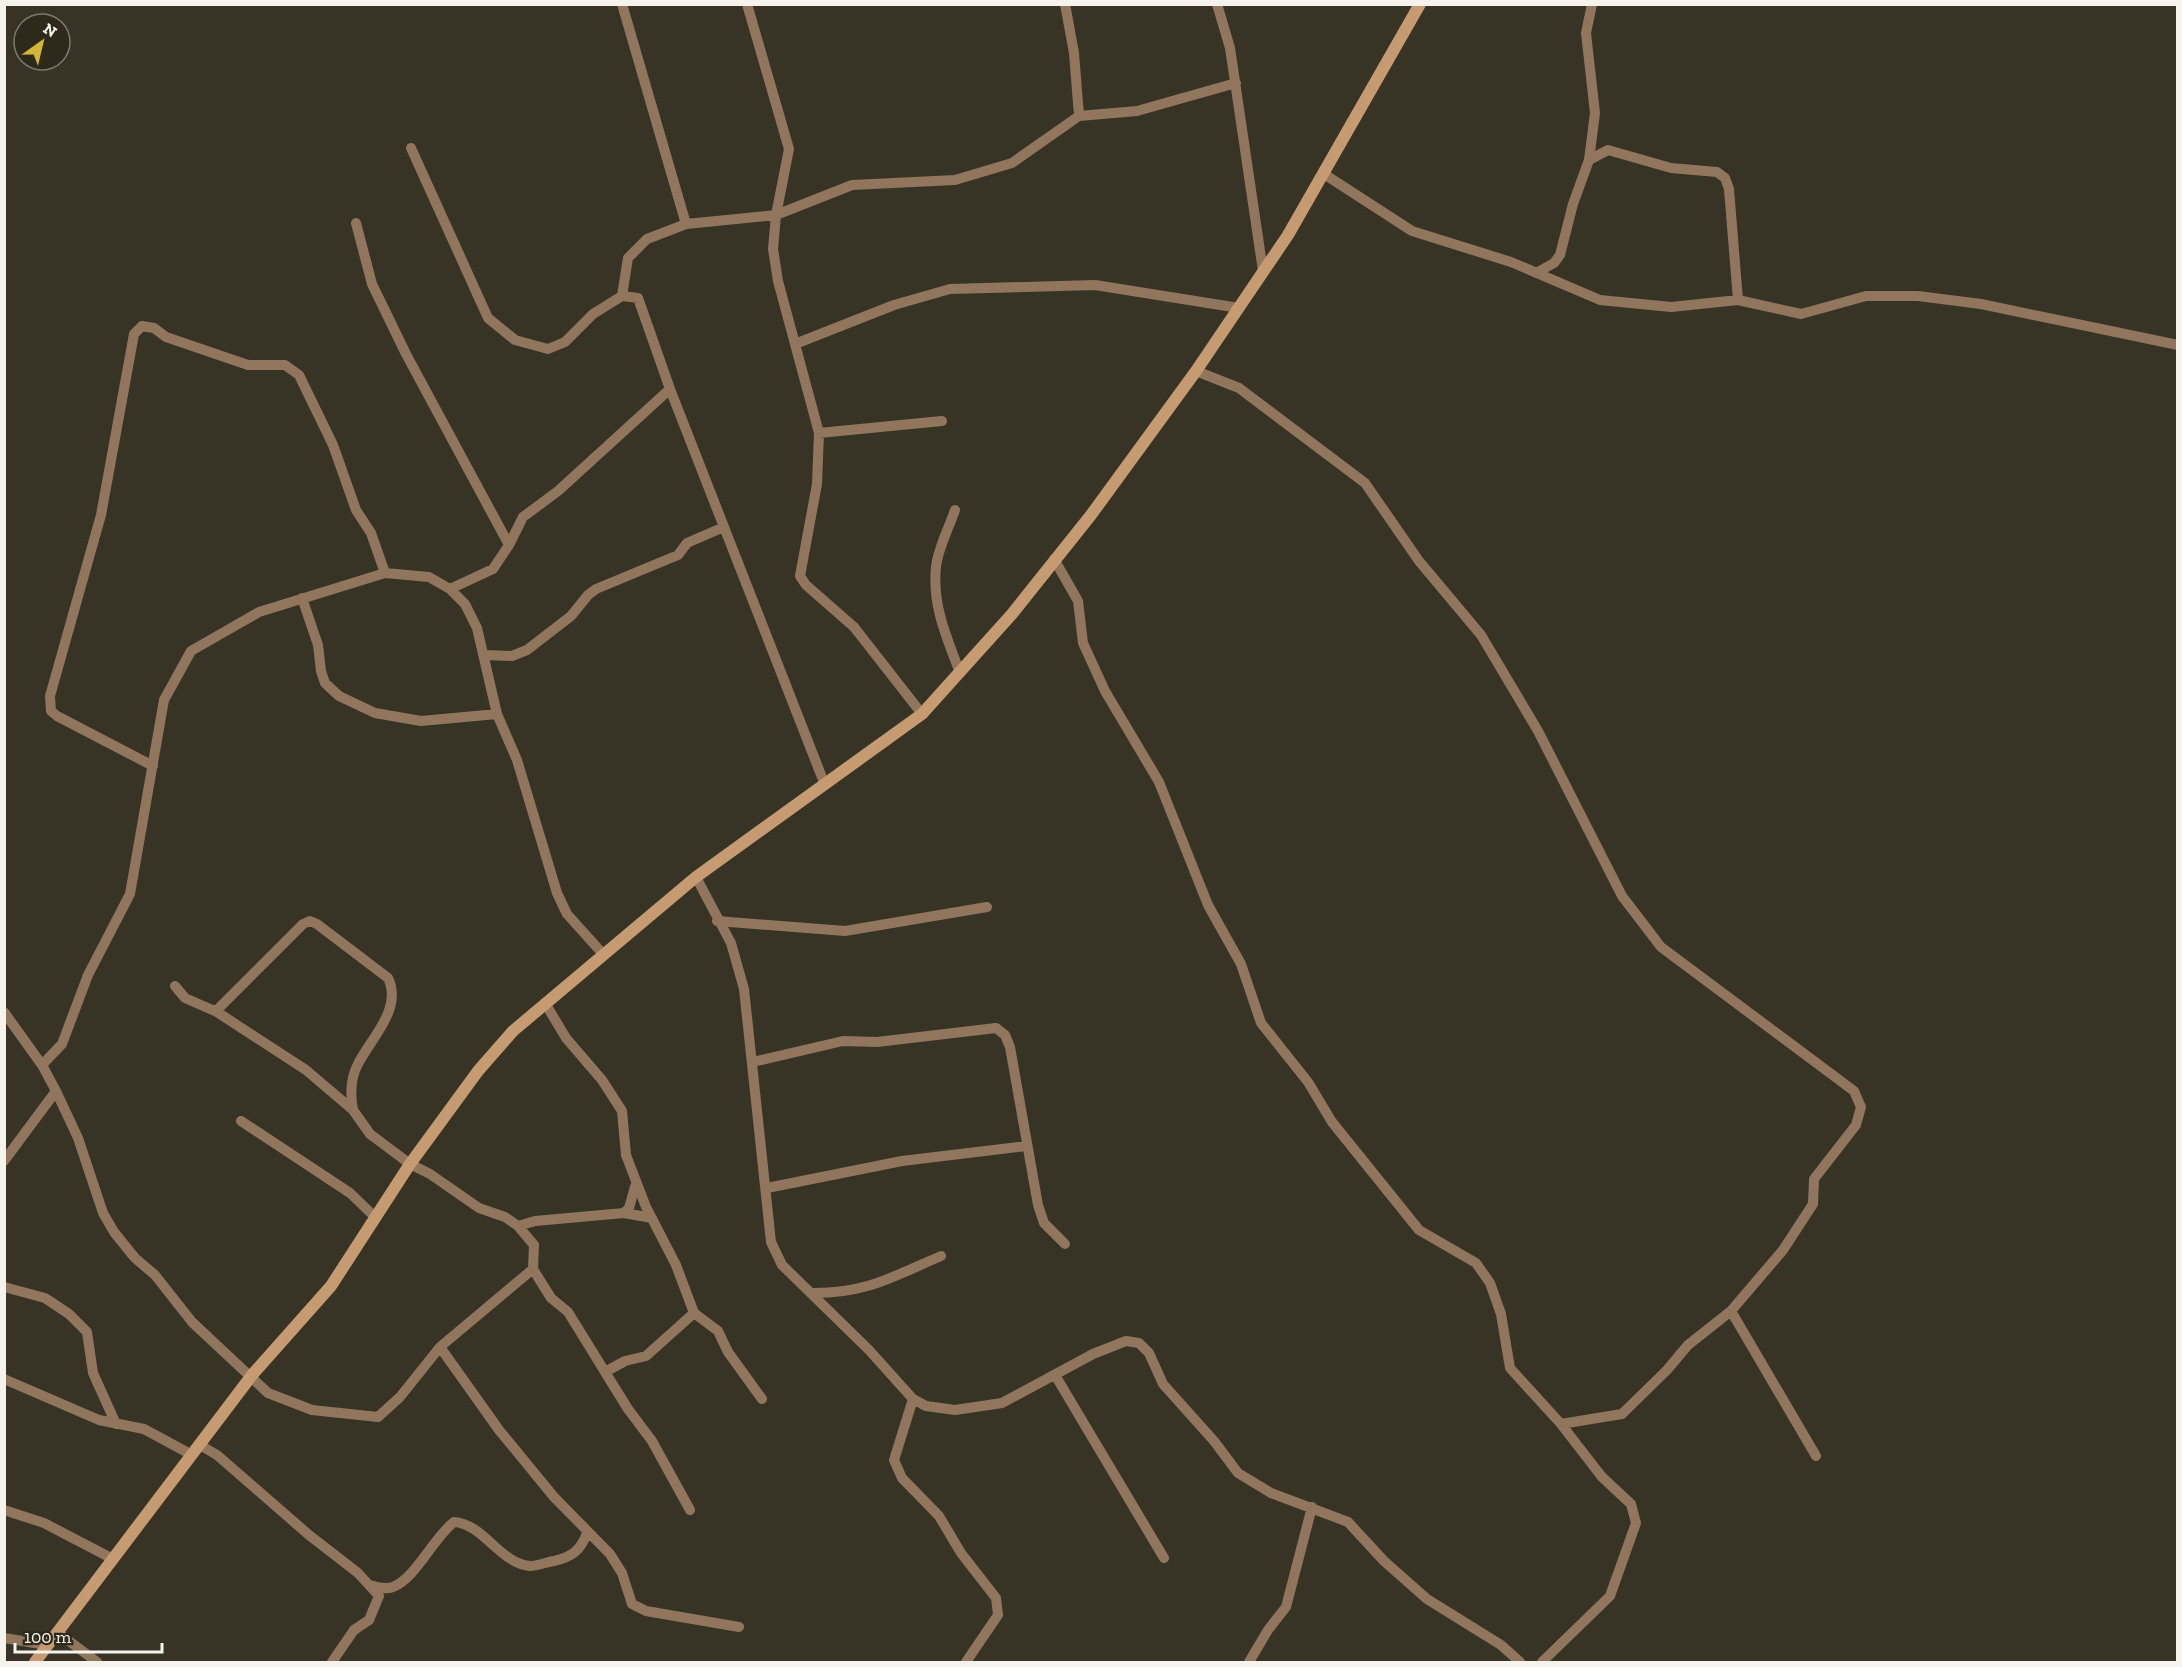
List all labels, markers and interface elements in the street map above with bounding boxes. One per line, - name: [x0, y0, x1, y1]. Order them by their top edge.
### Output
- north arrow: [12, 12, 72, 72]
- text: N: [40, 19, 60, 41]
- scale bar: [15, 1616, 162, 1654]
- text: 100 m: [24, 1626, 72, 1648]

